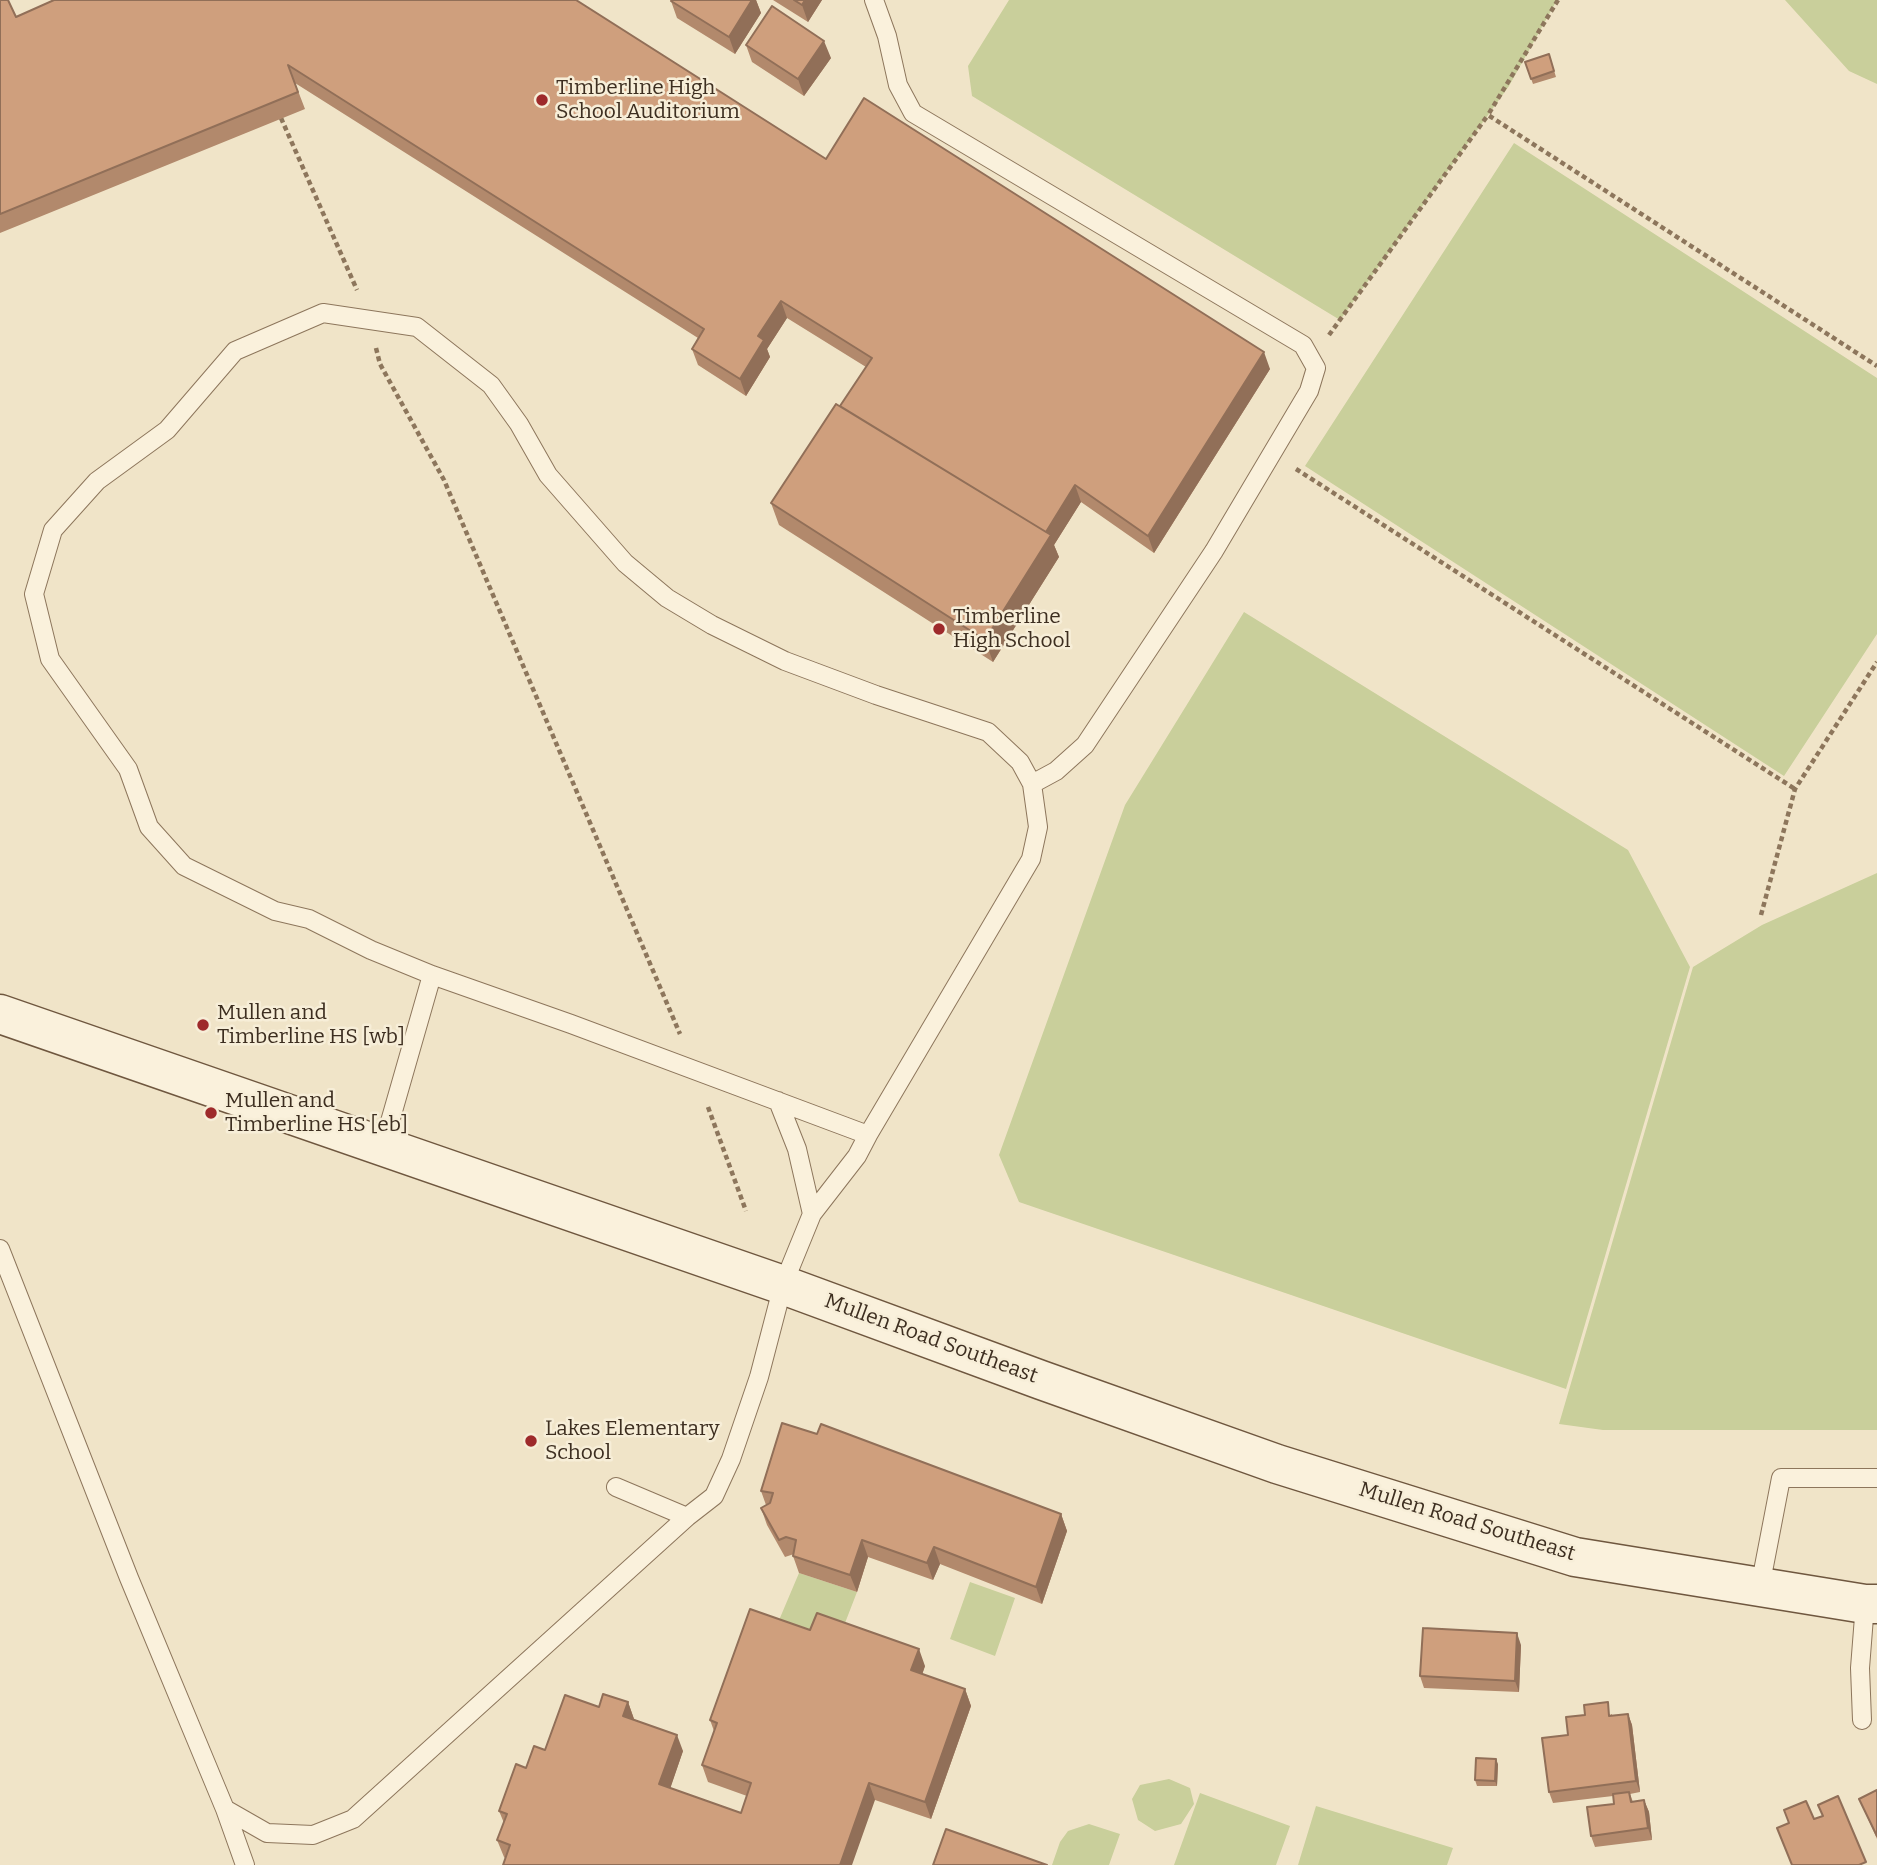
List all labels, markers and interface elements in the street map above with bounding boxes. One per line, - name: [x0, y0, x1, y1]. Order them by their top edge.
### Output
- place label: Timberline High School Auditorium: [556, 75, 740, 125]
- marker: Timberline High School Auditorium: [534, 92, 550, 108]
- place label: Timberline High School: [953, 604, 1071, 654]
- marker: Timberline High School: [931, 621, 947, 637]
- place label: Mullen and Timberline HS [wb]: [217, 1000, 405, 1050]
- marker: Mullen and Timberline HS [wb]: [195, 1017, 211, 1033]
- place label: Mullen and Timberline HS [eb]: [225, 1088, 408, 1138]
- marker: Mullen and Timberline HS [eb]: [203, 1105, 219, 1121]
- street label: Mullen Road Southeast: [821, 1289, 1041, 1389]
- place label: Lakes Elementary School: [545, 1416, 720, 1466]
- marker: Lakes Elementary School: [523, 1433, 539, 1449]
- street label: Mullen Road Southeast: [1356, 1477, 1578, 1567]

